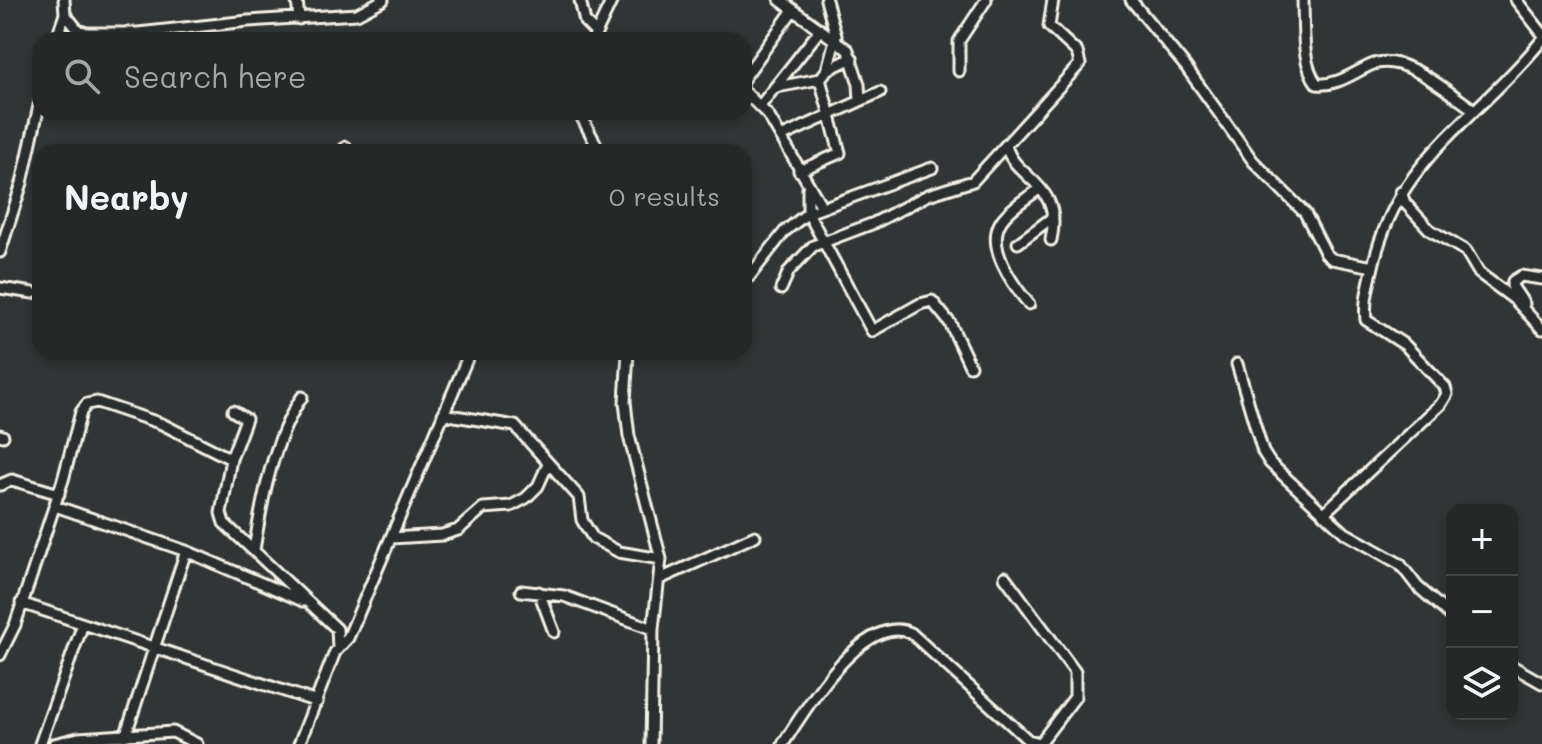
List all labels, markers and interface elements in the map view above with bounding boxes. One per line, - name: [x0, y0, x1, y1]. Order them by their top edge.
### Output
- search box: [32, 32, 752, 120]
- icon: search: [60, 54, 104, 98]
- text: Search here: [124, 56, 307, 96]
- text: Nearby: [64, 174, 189, 219]
- text: 0 results: [609, 179, 720, 213]
- map controls: [1446, 504, 1518, 720]
- button: +: [1446, 504, 1518, 576]
- button: −: [1446, 576, 1518, 648]
- button: layers: [1446, 648, 1518, 720]

